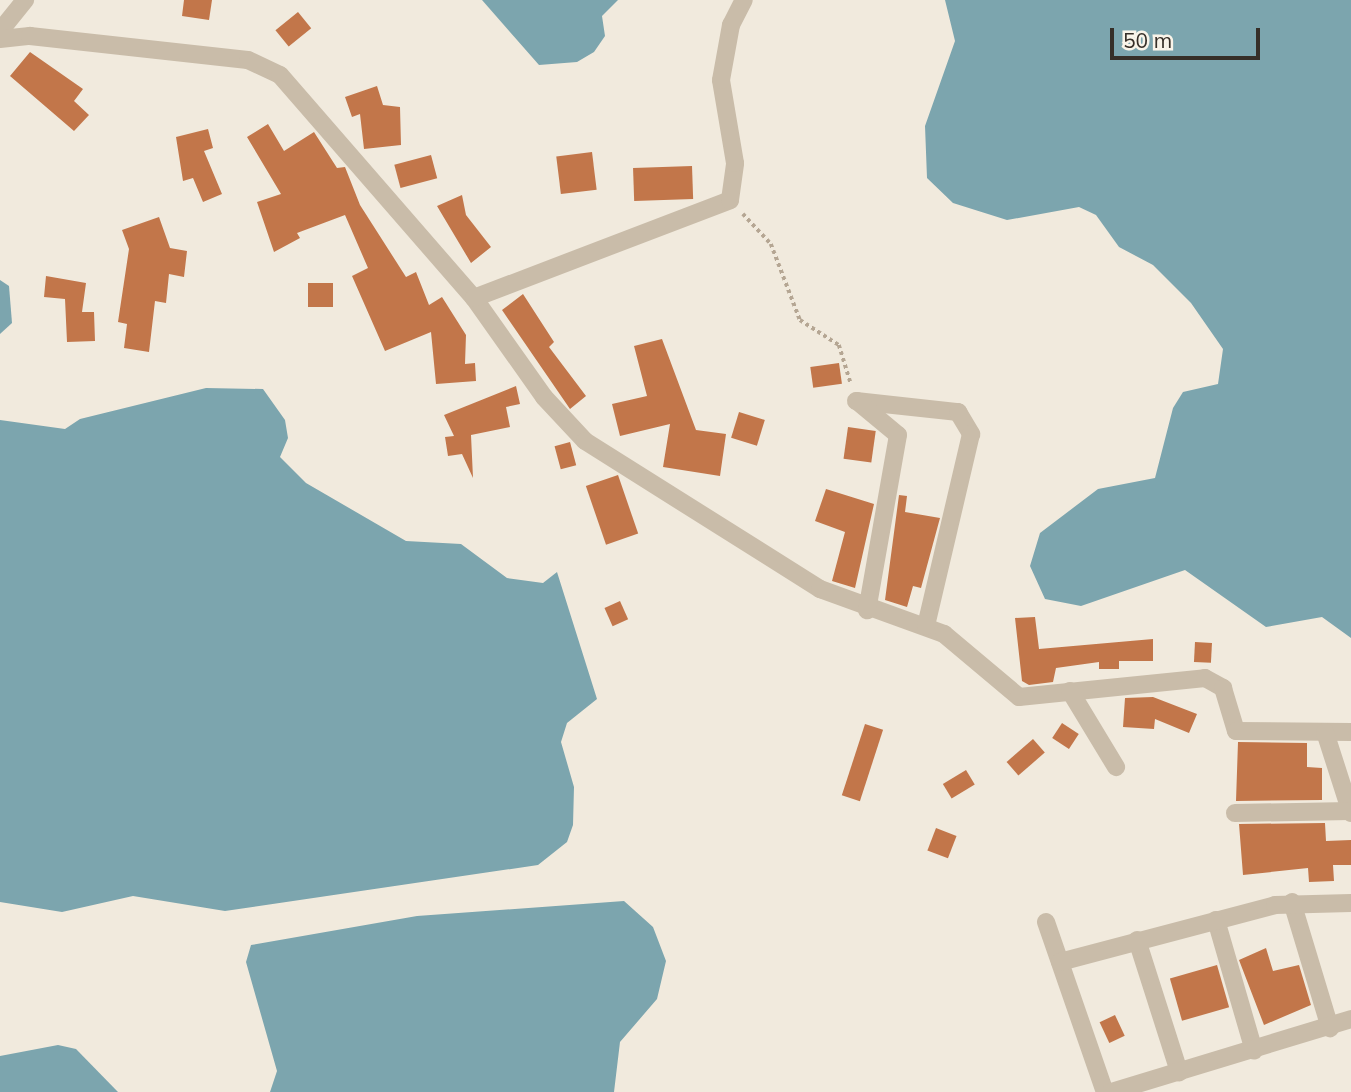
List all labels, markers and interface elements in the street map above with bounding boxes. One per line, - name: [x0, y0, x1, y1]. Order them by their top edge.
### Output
- scale bar: [1113, 14, 1264, 58]
- text: 50 m: [1123, 27, 1172, 53]

